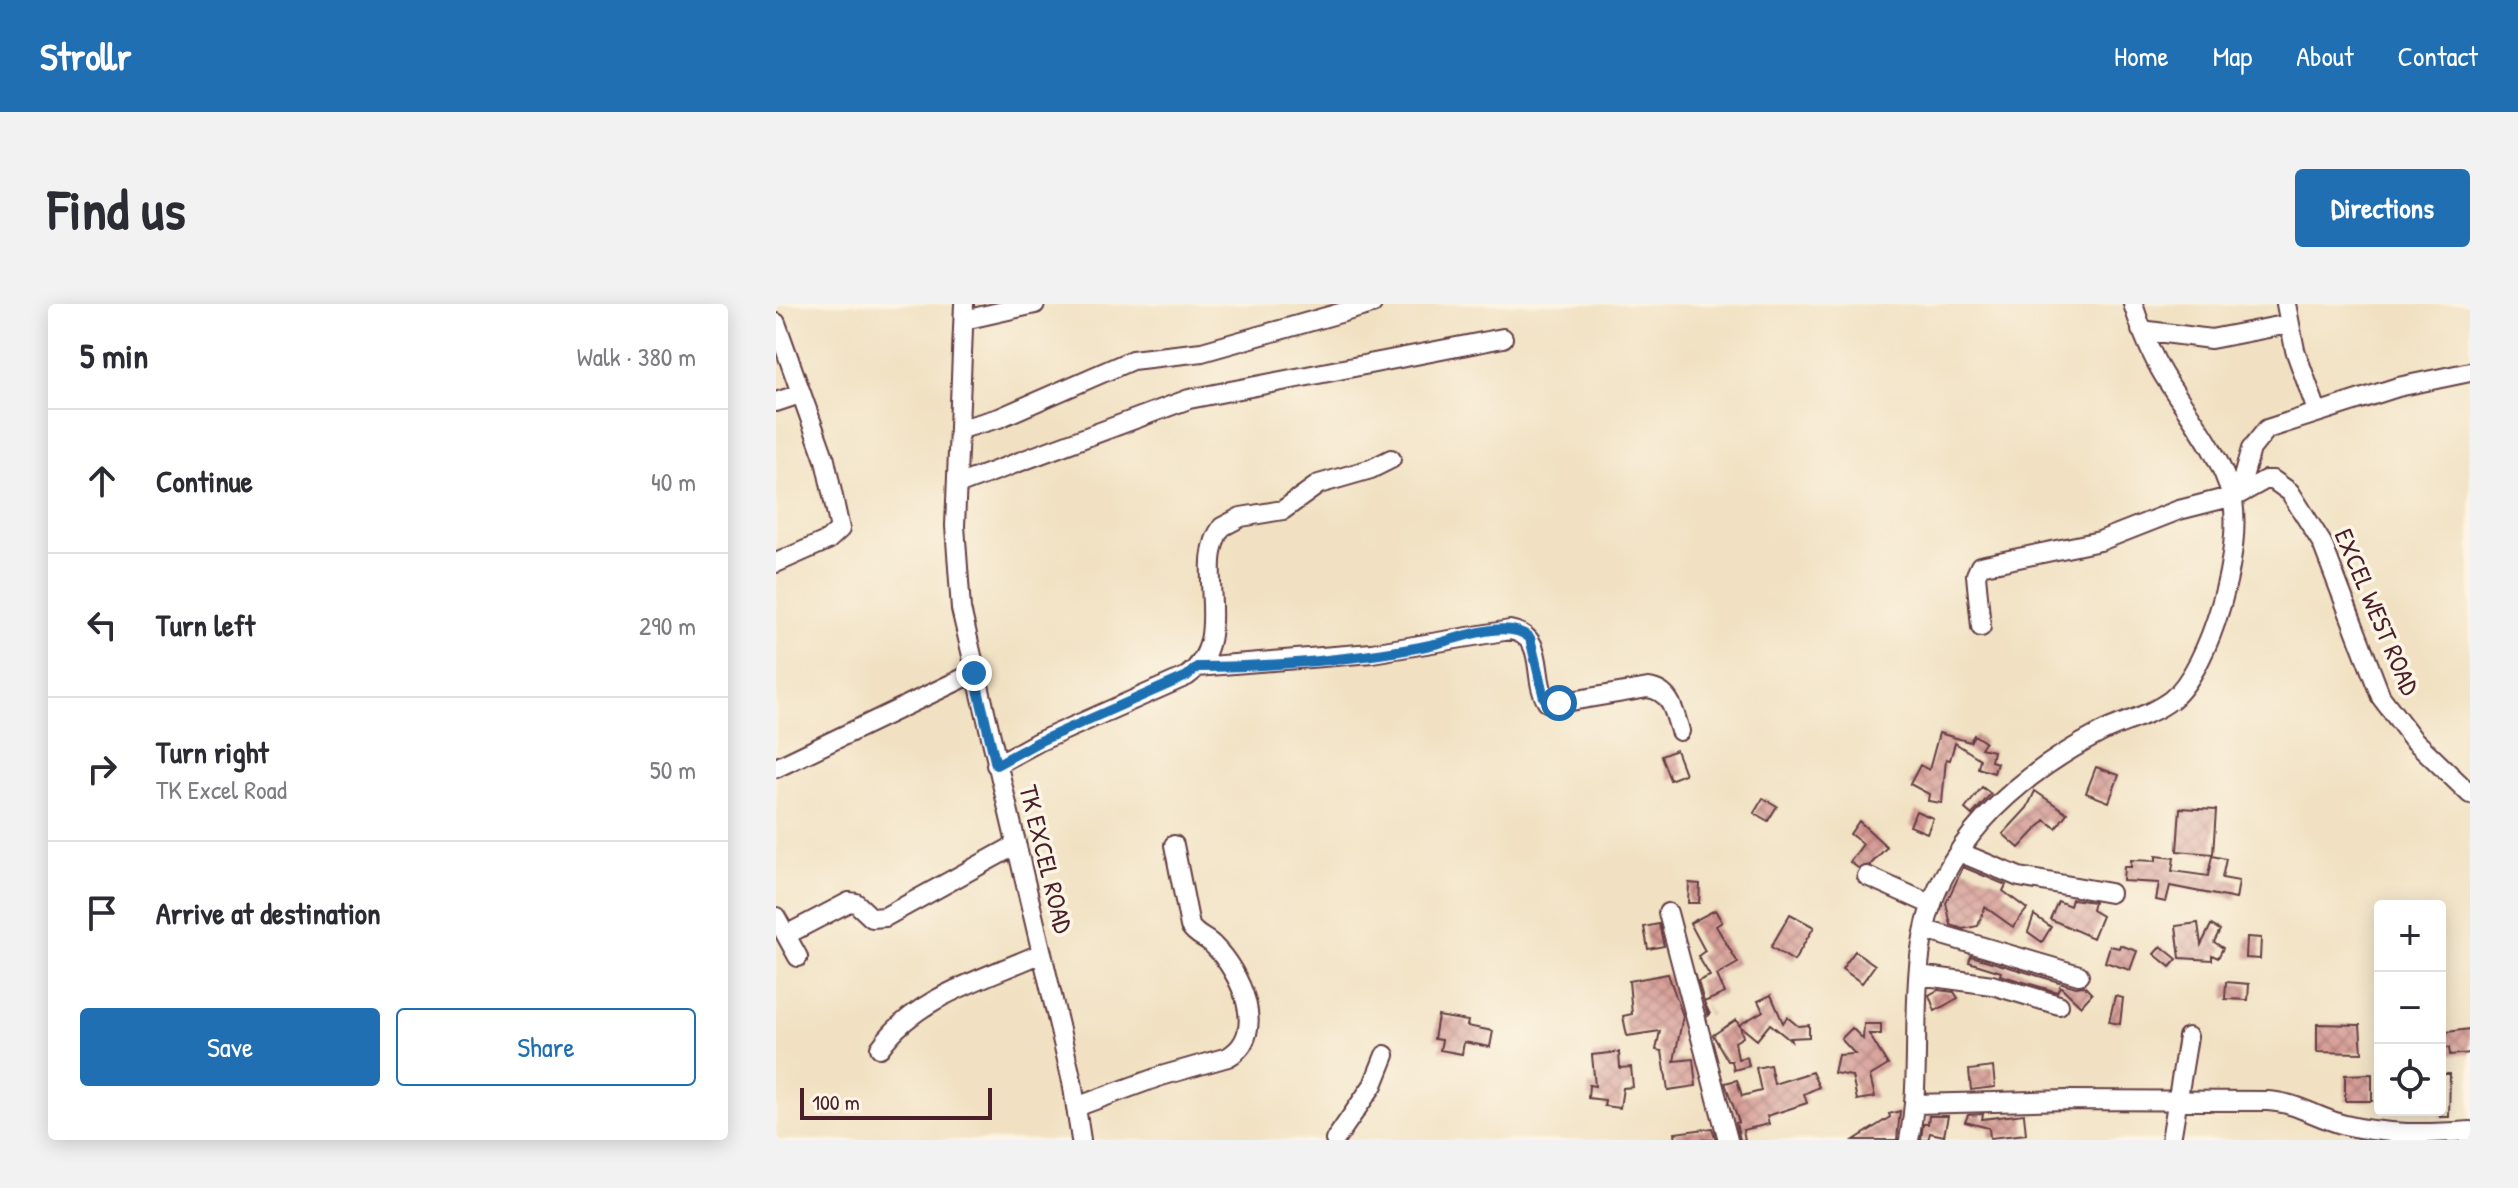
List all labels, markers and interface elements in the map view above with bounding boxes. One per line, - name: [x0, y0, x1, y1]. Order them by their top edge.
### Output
- text: Strollr: [40, 30, 131, 82]
- text: Home: [2114, 37, 2169, 75]
- text: Map: [2213, 37, 2252, 75]
- text: About: [2296, 37, 2354, 75]
- text: Contact: [2398, 37, 2478, 75]
- button: Directions: [2295, 169, 2470, 247]
- text: Find us: [48, 171, 186, 246]
- text: 5 min: [80, 333, 148, 379]
- text: Walk · 380 m: [577, 339, 696, 374]
- icon: ahead: [80, 459, 124, 503]
- text: Continue: [156, 461, 253, 501]
- text: 40 m: [651, 464, 696, 499]
- street label: EXCEL WEST ROAD: [2327, 523, 2428, 701]
- icon: left: [80, 603, 124, 647]
- text: Turn left: [156, 605, 255, 645]
- text: 290 m: [639, 608, 696, 643]
- route end: [956, 655, 992, 691]
- route start: [1541, 685, 1577, 721]
- text: Turn right: [156, 732, 269, 772]
- icon: right: [80, 747, 124, 791]
- text: 50 m: [650, 752, 696, 787]
- text: TK Excel Road: [156, 772, 287, 807]
- street label: TK EXCEL ROAD: [1011, 781, 1082, 937]
- icon: arrive: [80, 891, 124, 935]
- text: Arrive at destination: [156, 893, 381, 933]
- map controls: [2374, 900, 2446, 1116]
- button: +: [2374, 900, 2446, 972]
- button: −: [2374, 972, 2446, 1044]
- button: Save: [80, 1008, 380, 1086]
- button: Share: [396, 1008, 696, 1086]
- button: locate: [2374, 1044, 2446, 1116]
- scale bar: [800, 1084, 992, 1120]
- text: 100 m: [812, 1087, 860, 1117]

